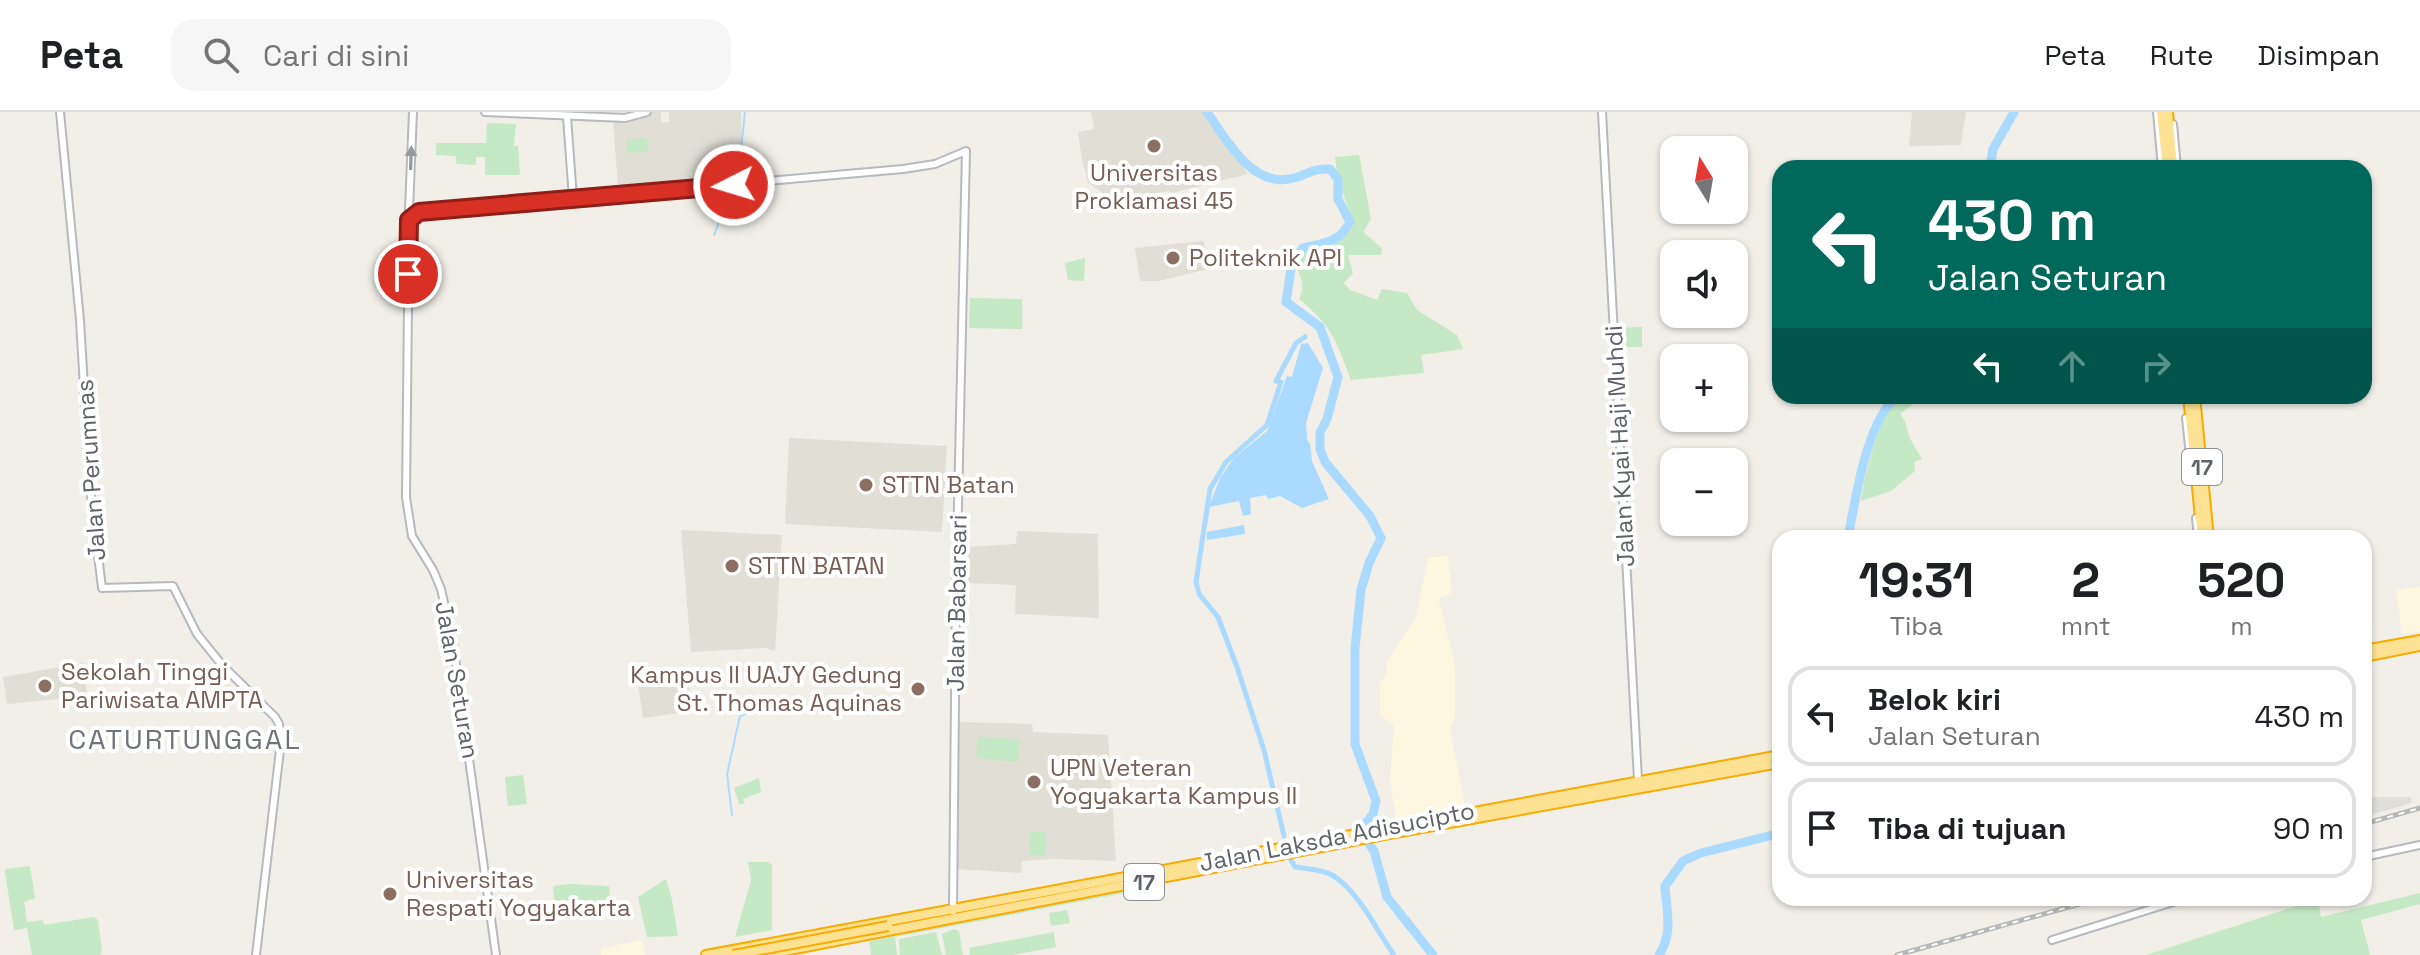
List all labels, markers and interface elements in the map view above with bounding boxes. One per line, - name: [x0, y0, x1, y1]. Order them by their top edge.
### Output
- search box: [171, 19, 731, 91]
- text: Peta: [40, 31, 123, 79]
- icon: search: [199, 33, 243, 77]
- text: Cari di sini: [263, 36, 409, 75]
- text: Peta: [2045, 37, 2106, 73]
- text: Rute: [2150, 37, 2214, 73]
- text: Disimpan: [2258, 37, 2380, 73]
- north arrow: [1660, 136, 1748, 224]
- map controls: [1660, 136, 1748, 536]
- marker: Universitas Proklamasi 45: [1145, 137, 1163, 155]
- position arrow: [692, 143, 776, 227]
- one-way arrow: [405, 145, 418, 170]
- place label: Universitas Proklamasi 45: [1075, 157, 1233, 216]
- text: 430 m: [1928, 185, 2096, 256]
- icon: left: [1796, 192, 1900, 296]
- pin: [374, 240, 442, 308]
- button: sound: [1660, 240, 1748, 328]
- place label: Politeknik API: [1189, 242, 1342, 273]
- marker: Politeknik API: [1164, 249, 1182, 267]
- icon: arrive: [386, 252, 430, 296]
- text: Jalan Seturan: [1928, 255, 2167, 301]
- street label: Jalan Kyai Haji Muhdi: [1598, 324, 1641, 568]
- button: +: [1660, 344, 1748, 432]
- icon: left: [1966, 344, 2010, 388]
- icon: ahead: [2050, 344, 2094, 388]
- icon: right: [2134, 344, 2178, 388]
- street label: Jalan Perumnas: [69, 378, 112, 562]
- button: −: [1660, 448, 1748, 536]
- road number: 17: [2182, 449, 2222, 485]
- place label: STTN Batan: [882, 469, 1015, 500]
- marker: STTN Batan: [857, 476, 875, 494]
- street label: Jalan Babarsari: [939, 514, 974, 692]
- place label: STTN BATAN: [748, 550, 885, 581]
- text: 19:31: [1859, 550, 1974, 611]
- text: 2: [2072, 550, 2100, 611]
- text: 520: [2197, 550, 2285, 611]
- marker: STTN BATAN: [723, 557, 741, 575]
- street label: Jalan Seturan: [428, 599, 487, 761]
- text: Tiba: [1890, 609, 1943, 643]
- text: mnt: [2061, 609, 2111, 643]
- text: m: [2230, 609, 2253, 643]
- place label: Sekolah Tinggi Pariwisata AMPTA: [61, 656, 263, 715]
- place label: Kampus II UAJY Gedung St. Thomas Aquinas: [630, 659, 902, 718]
- marker: Sekolah Tinggi Pariwisata AMPTA: [36, 677, 54, 695]
- marker: Kampus II UAJY Gedung St. Thomas Aquinas: [909, 680, 927, 698]
- text: Belok kiri: [1868, 680, 2001, 719]
- icon: left: [1800, 694, 1844, 738]
- text: 430 m: [2254, 697, 2344, 736]
- text: Jalan Seturan: [1868, 719, 2041, 753]
- district label: CATURTUNGGAL: [68, 721, 302, 757]
- place label: UPN Veteran Yogyakarta Kampus II: [1050, 752, 1297, 811]
- marker: UPN Veteran Yogyakarta Kampus II: [1025, 773, 1043, 791]
- street label: Jalan Laksda Adisucipto: [1197, 795, 1477, 878]
- icon: arrive: [1800, 806, 1844, 850]
- text: Tiba di tujuan: [1868, 809, 2067, 848]
- text: 90 m: [2273, 809, 2344, 848]
- place label: Universitas Respati Yogyakarta: [406, 864, 631, 923]
- road number: 17: [1124, 864, 1164, 900]
- marker: Universitas Respati Yogyakarta: [381, 885, 399, 903]

